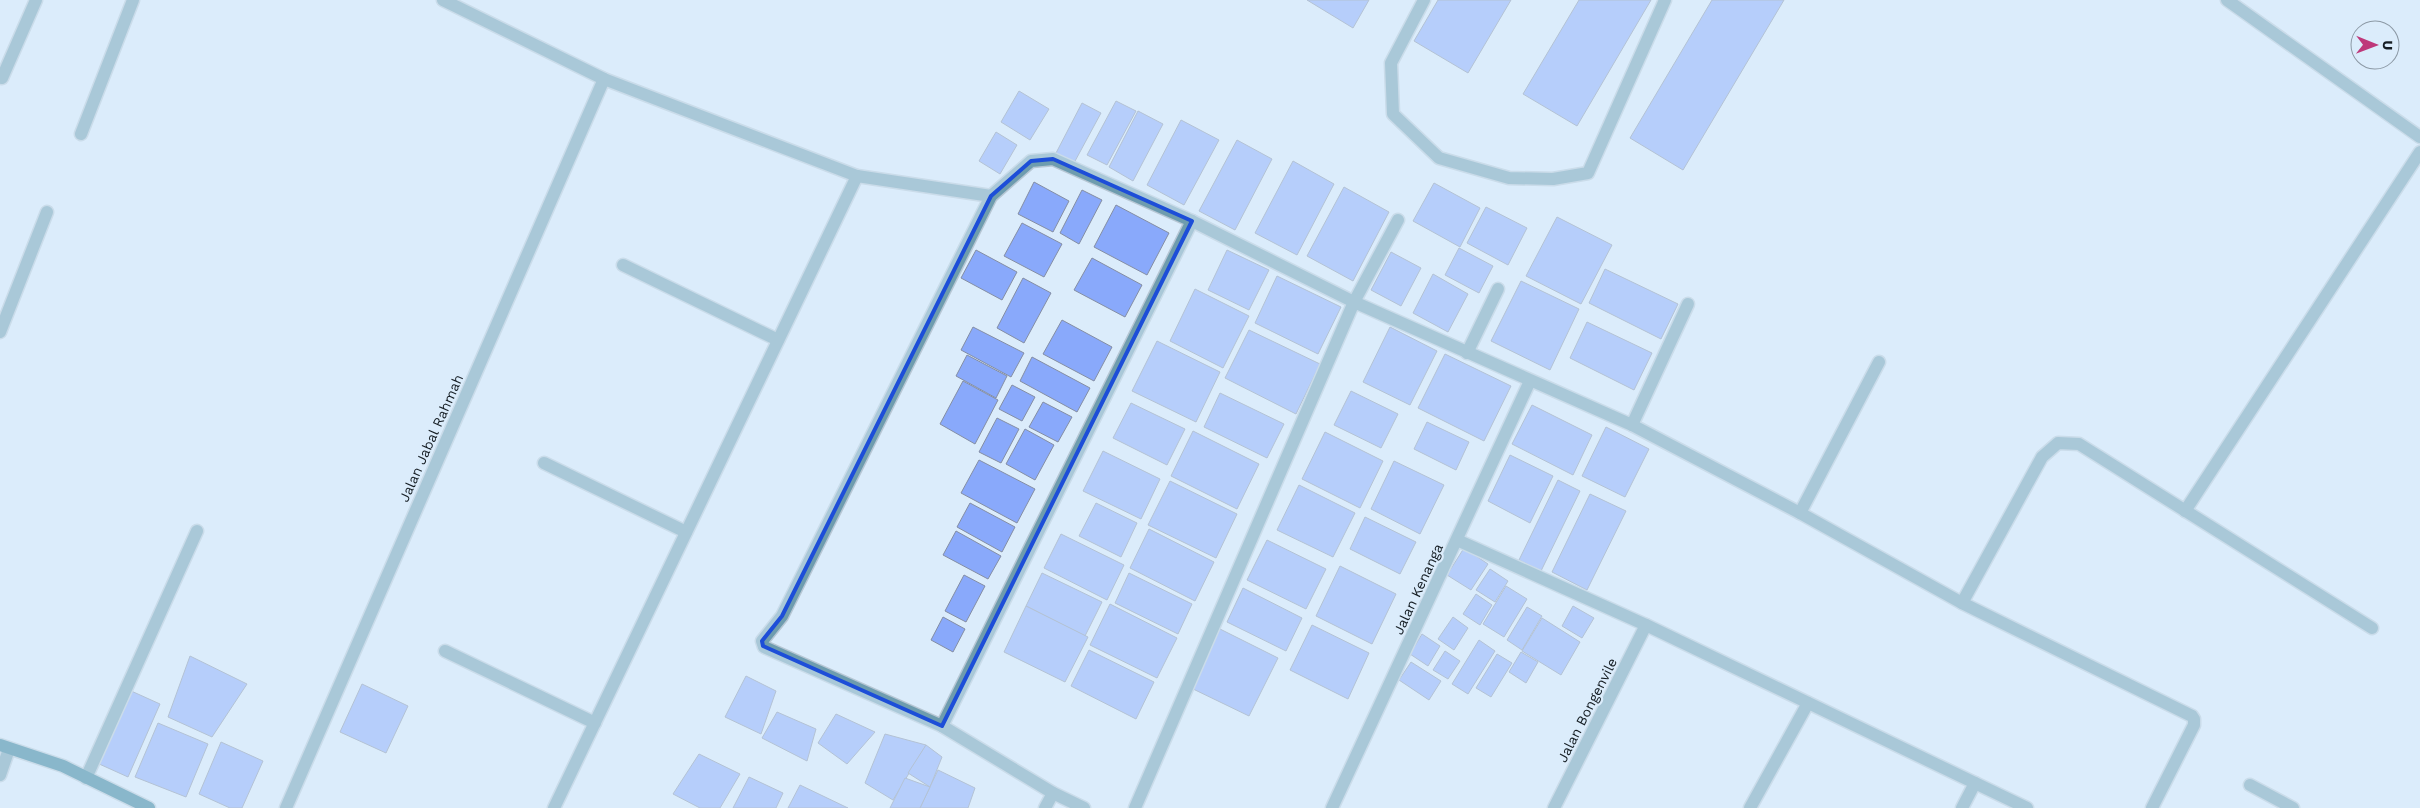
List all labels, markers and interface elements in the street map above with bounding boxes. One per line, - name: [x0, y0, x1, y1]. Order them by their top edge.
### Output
- north arrow: [2350, 20, 2400, 70]
- text: U: [2380, 40, 2396, 50]
- street label: Jalan Jabal Rahmah: [396, 372, 466, 504]
- street label: Jalan Kenanga: [1390, 541, 1446, 637]
- street label: Jalan Bongenvile: [1554, 655, 1620, 765]

